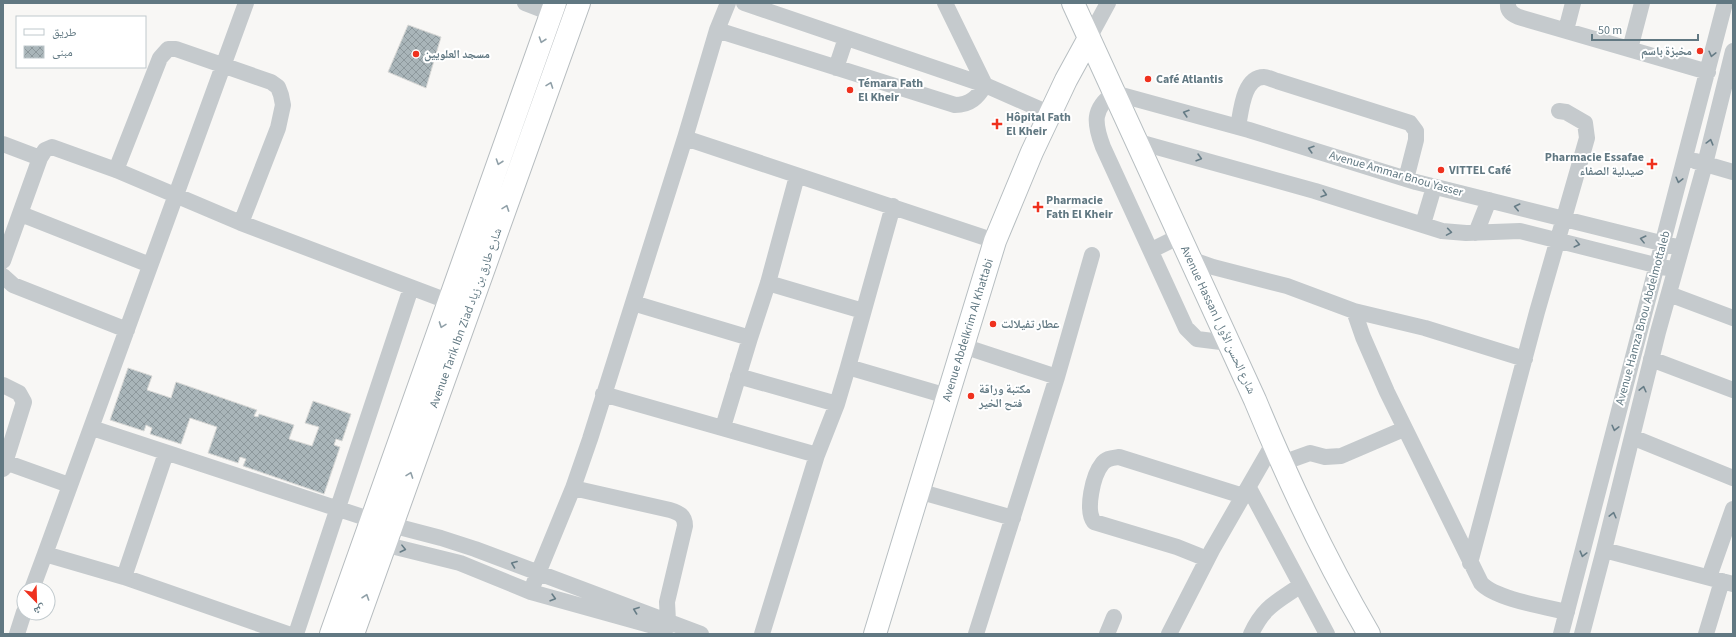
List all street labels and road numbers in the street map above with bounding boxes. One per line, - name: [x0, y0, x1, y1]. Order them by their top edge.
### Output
- street label: Avenue Ammar Bnou Yasser: [1327, 147, 1466, 201]
- street label: Avenue Tarik Ibn Ziad شارع طارق بن زياد: [425, 226, 507, 410]
- street label: Avenue Hamza Bnou Abdelmottaleb: [1612, 229, 1675, 407]
- street label: Avenue Hassan I شارع الحسن الأول: [1176, 243, 1260, 397]
- street label: Avenue Abdelkrim Al Khattabi: [938, 257, 998, 403]

